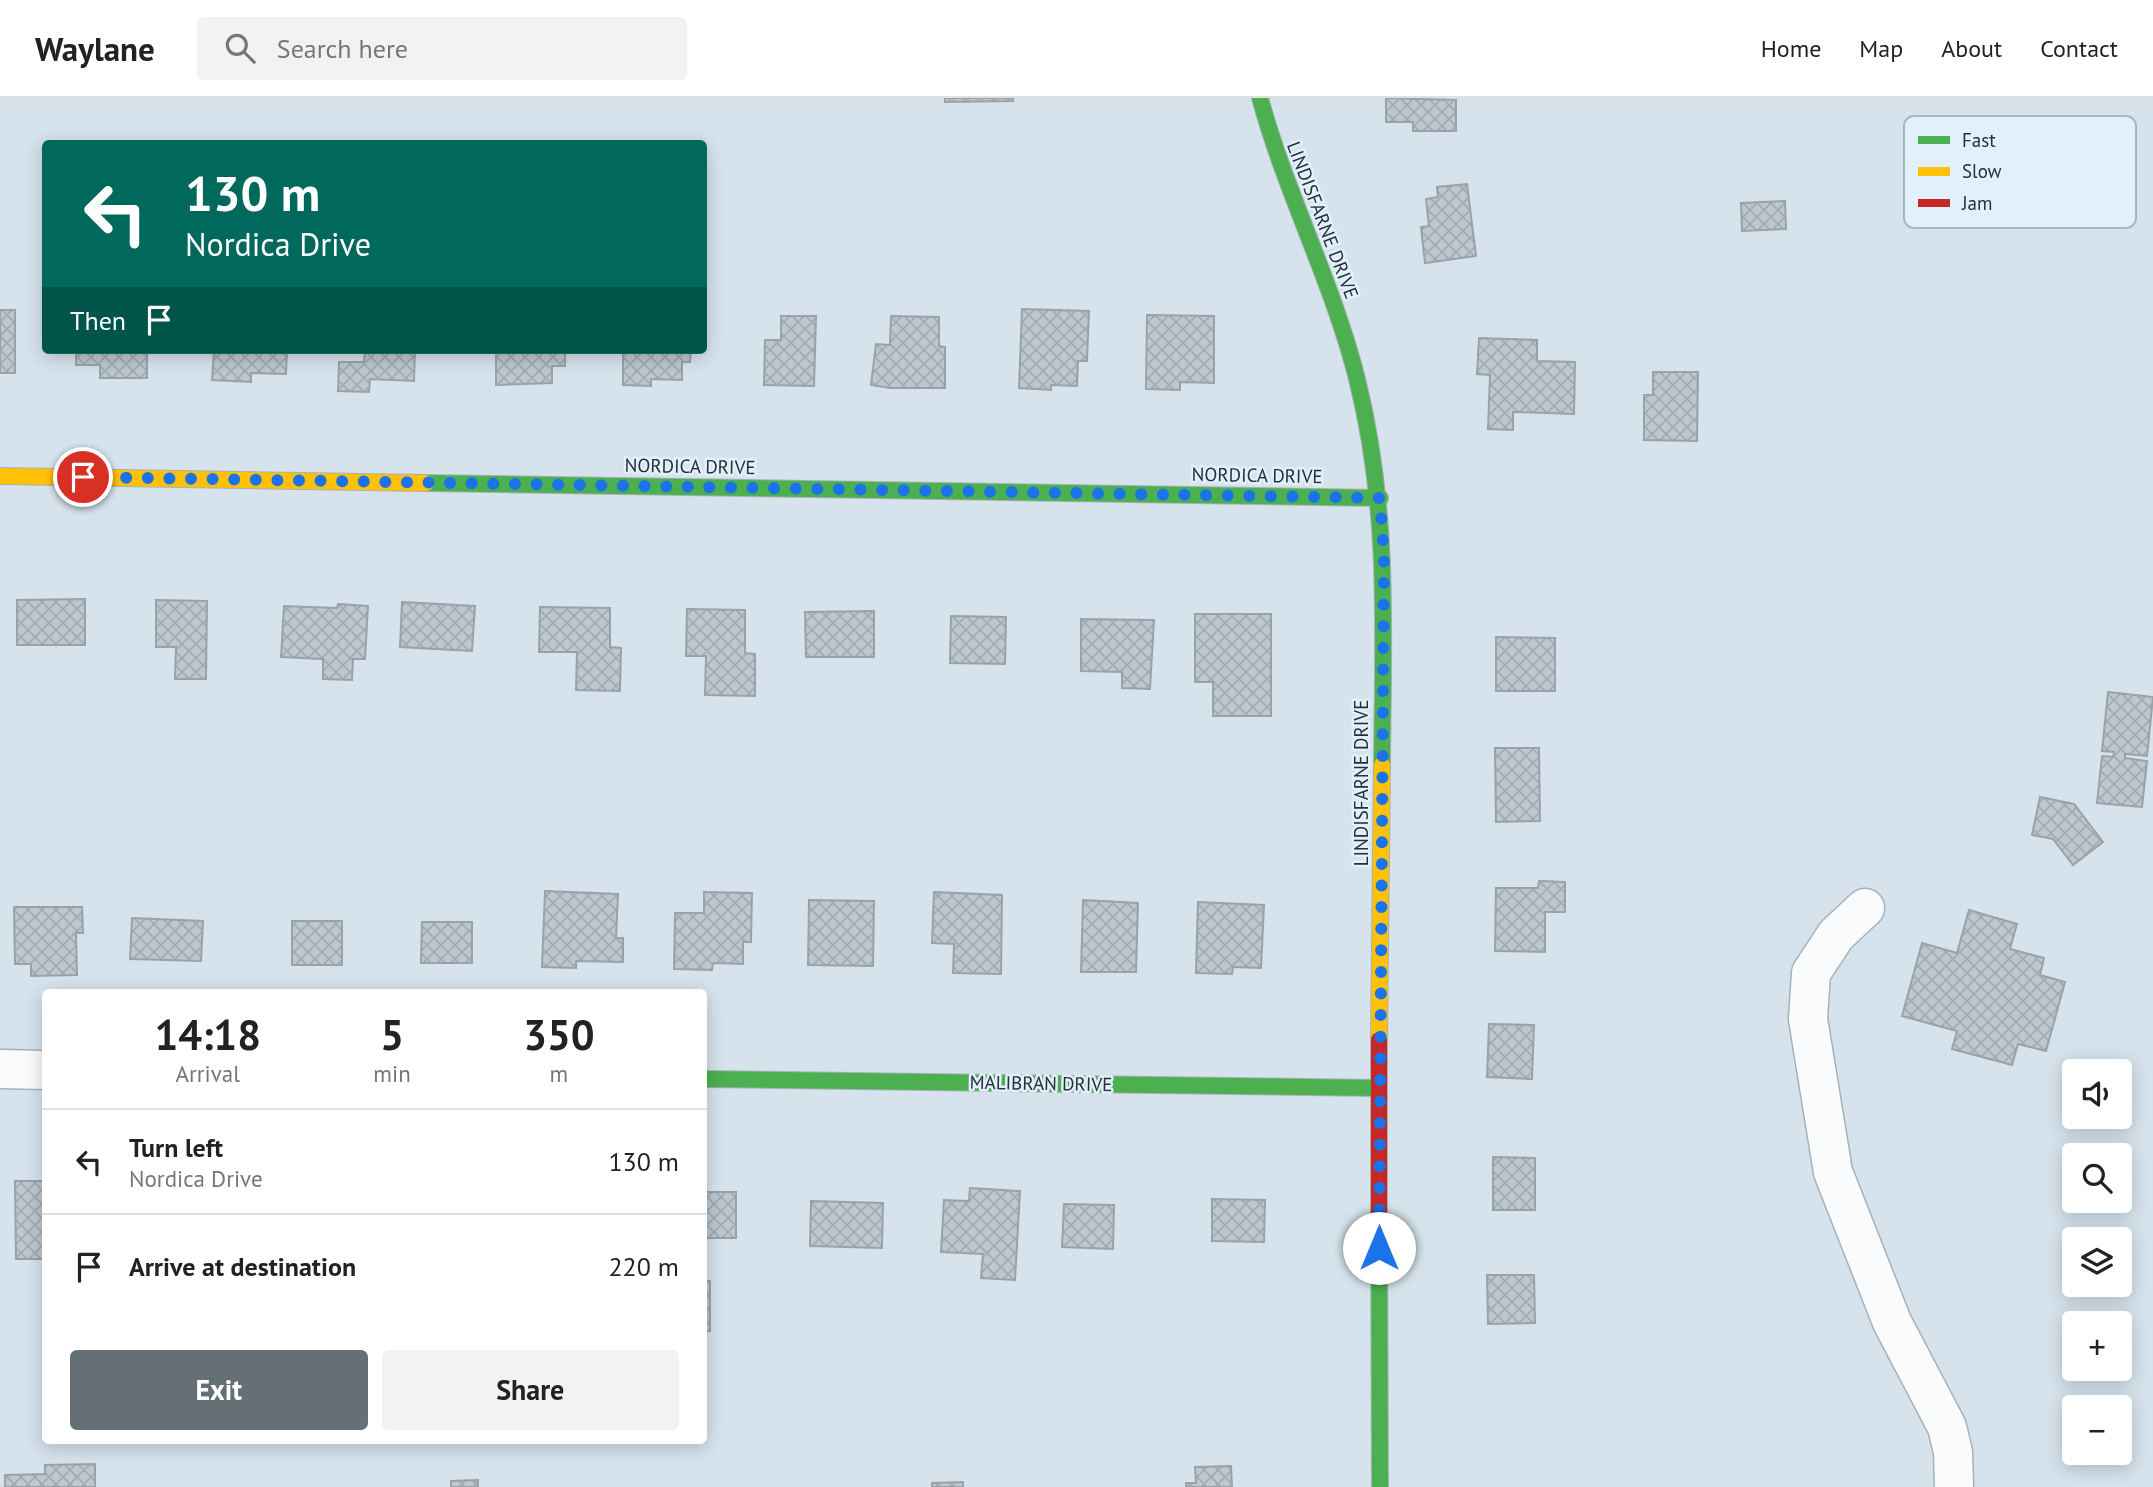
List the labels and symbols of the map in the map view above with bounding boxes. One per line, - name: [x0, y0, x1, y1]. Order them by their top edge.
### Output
- legend: [1904, 116, 2136, 228]
- text: Fast: [1962, 128, 1996, 152]
- street label: LINDISFARNE DRIVE: [1282, 138, 1364, 302]
- text: Slow: [1962, 159, 2002, 183]
- text: Jam: [1961, 191, 1992, 215]
- pin: [53, 447, 113, 507]
- street label: NORDICA DRIVE: [624, 453, 756, 479]
- street label: NORDICA DRIVE: [1191, 462, 1323, 488]
- street label: LINDISFARNE DRIVE: [1349, 700, 1373, 866]
- street label: MALIBRAN DRIVE: [969, 1070, 1113, 1096]
- position arrow: [1342, 1211, 1416, 1285]

